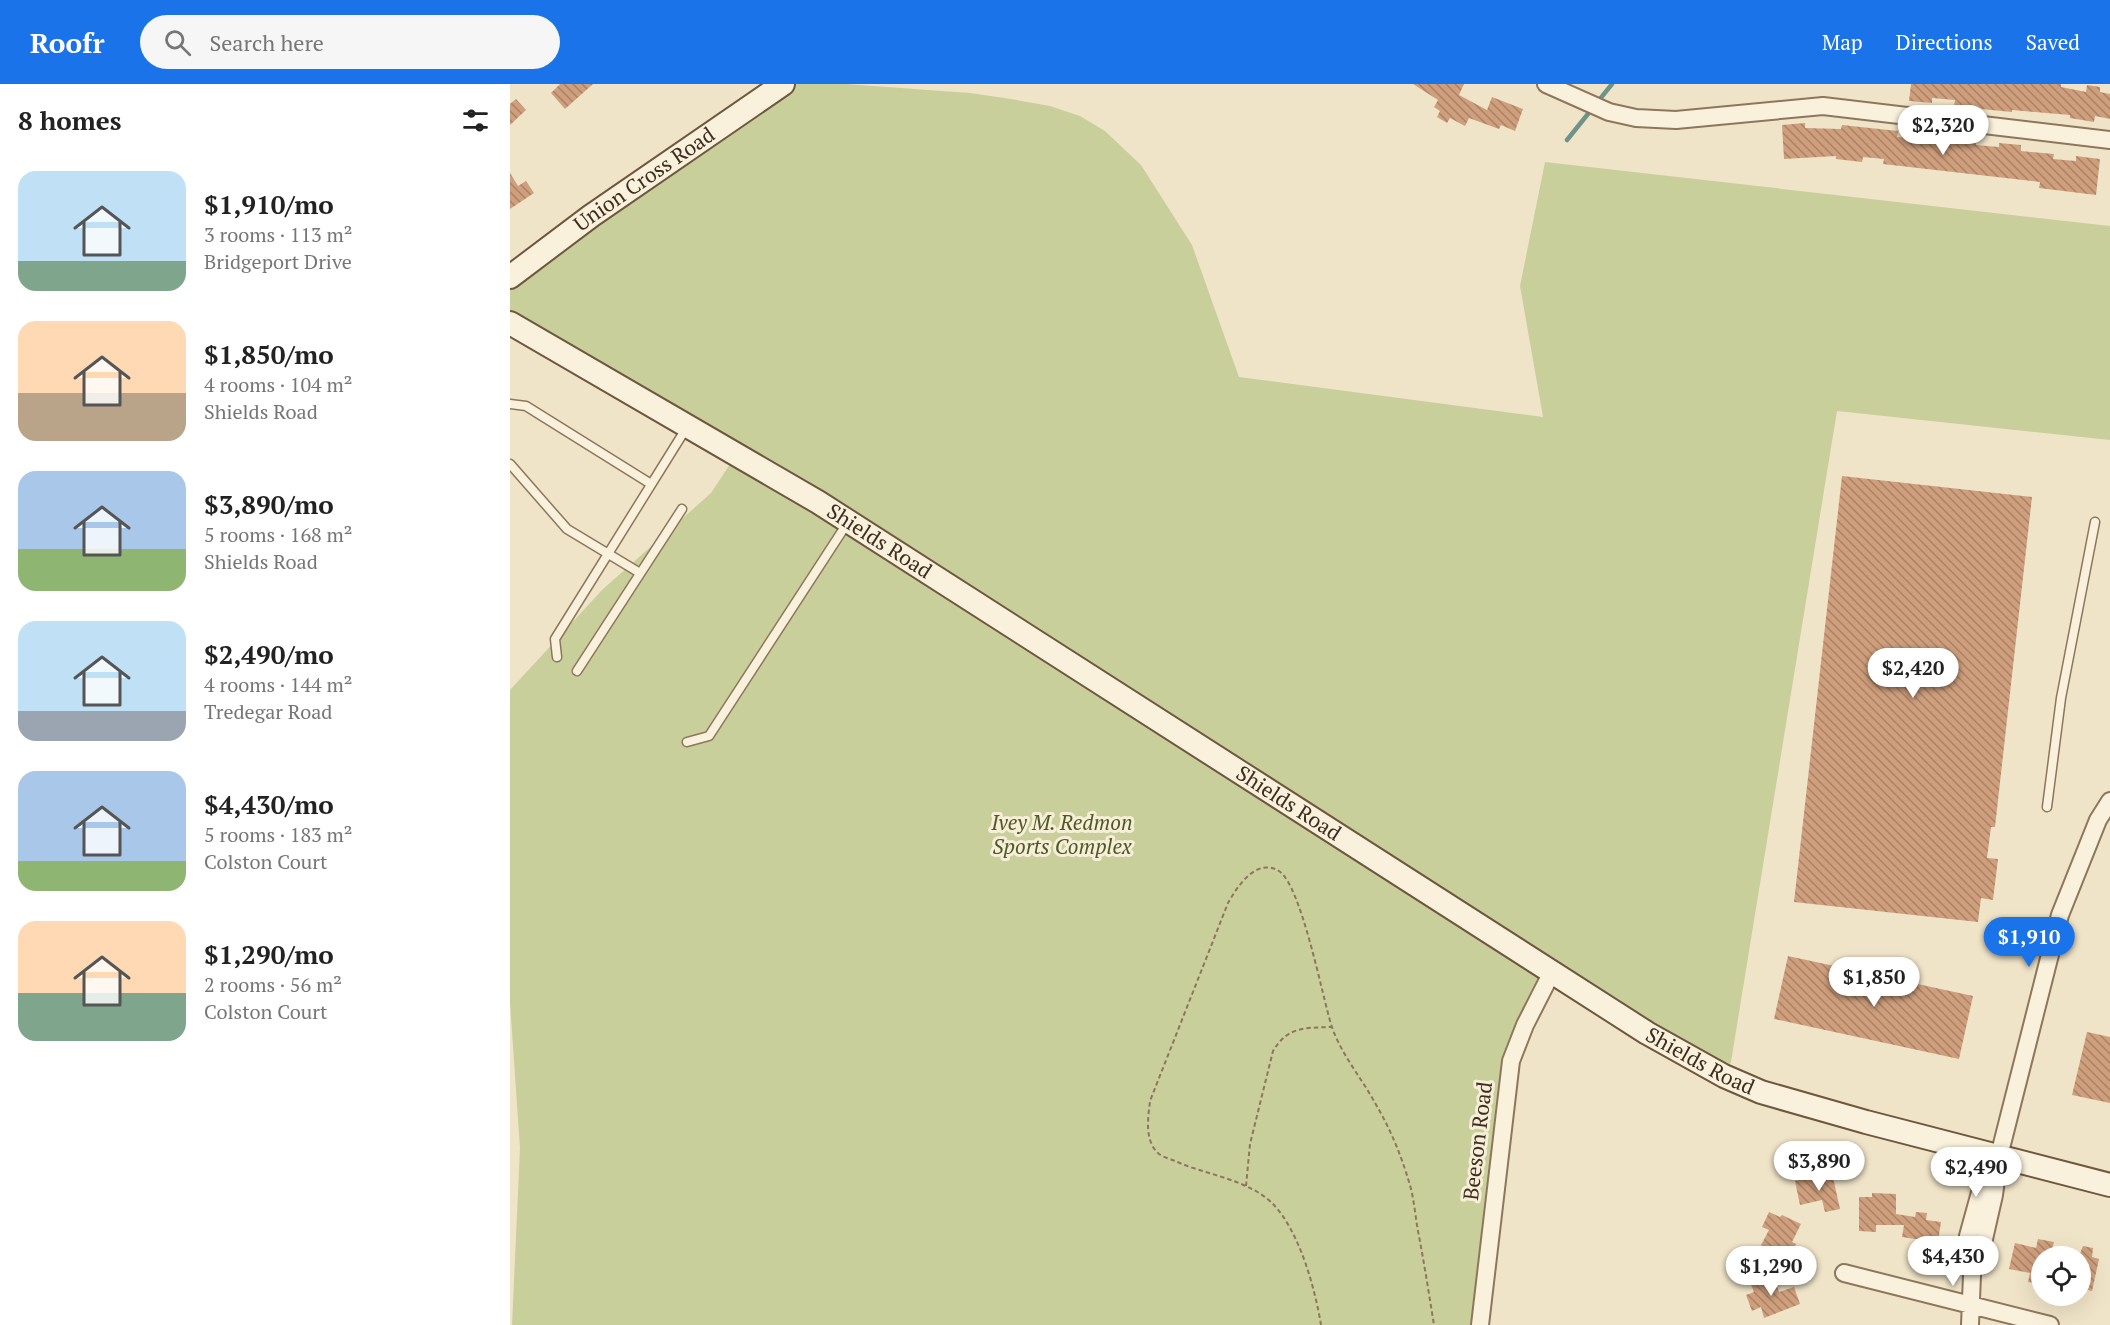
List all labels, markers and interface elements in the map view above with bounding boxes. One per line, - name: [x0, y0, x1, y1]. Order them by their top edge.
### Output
- search box: [140, 15, 560, 69]
- text: Roofr: [30, 24, 104, 61]
- icon: search: [161, 26, 194, 59]
- text: Search here: [209, 28, 324, 57]
- text: Map: [1822, 28, 1863, 56]
- text: Directions: [1896, 28, 1993, 56]
- text: Saved: [2026, 28, 2080, 56]
- text: 8 homes: [18, 103, 122, 137]
- icon: filters: [459, 104, 492, 137]
- pin: $2,320: [1894, 105, 1992, 156]
- text: $2,320: [1912, 111, 1974, 138]
- street label: Union Cross Road: [567, 120, 720, 237]
- text: $1,910/mo: [204, 187, 334, 221]
- icon: home: [66, 195, 138, 267]
- text: 3 rooms · 113 m²: [204, 221, 352, 248]
- text: Bridgeport Drive: [204, 248, 352, 275]
- text: $1,850/mo: [204, 337, 334, 371]
- icon: home: [66, 345, 138, 417]
- text: 4 rooms · 104 m²: [204, 371, 352, 398]
- text: Shields Road: [204, 398, 318, 425]
- text: $3,890/mo: [204, 487, 334, 521]
- icon: home: [66, 495, 138, 567]
- street label: Shields Road: [822, 496, 938, 585]
- text: 5 rooms · 168 m²: [204, 521, 352, 548]
- text: Shields Road: [204, 548, 318, 575]
- text: $2,490/mo: [204, 637, 334, 671]
- icon: home: [66, 645, 138, 717]
- pin: $2,420: [1864, 648, 1962, 699]
- text: $2,420: [1882, 654, 1944, 681]
- text: 4 rooms · 144 m²: [204, 671, 352, 698]
- text: Tredegar Road: [204, 698, 332, 725]
- street label: Shields Road: [1231, 759, 1347, 847]
- text: $4,430/mo: [204, 787, 334, 821]
- icon: home: [66, 795, 138, 867]
- park label: Ivey M. Redmon Sports Complex: [990, 808, 1133, 860]
- text: 5 rooms · 183 m²: [204, 821, 352, 848]
- text: Colston Court: [204, 848, 327, 875]
- pin: $1,910: [1980, 917, 2078, 968]
- text: $1,910: [1998, 923, 2060, 950]
- text: $1,290/mo: [204, 937, 334, 971]
- icon: home: [66, 945, 138, 1017]
- pin: $1,850: [1825, 957, 1923, 1008]
- text: $1,850: [1843, 963, 1905, 990]
- text: 2 rooms · 56 m²: [204, 971, 342, 998]
- text: Colston Court: [204, 998, 327, 1025]
- street label: Shields Road: [1641, 1020, 1760, 1101]
- street label: Beeson Road: [1456, 1080, 1498, 1202]
- pin: $3,890: [1770, 1141, 1868, 1192]
- text: $3,890: [1788, 1147, 1850, 1174]
- pin: $2,490: [1927, 1147, 2025, 1198]
- text: $2,490: [1945, 1153, 2007, 1180]
- pin: $4,430: [1904, 1236, 2002, 1287]
- text: $4,430: [1922, 1242, 1984, 1269]
- pin: $1,290: [1722, 1246, 1820, 1297]
- map controls: [2031, 1246, 2091, 1306]
- button: locate: [2031, 1246, 2091, 1306]
- text: $1,290: [1740, 1252, 1802, 1279]

